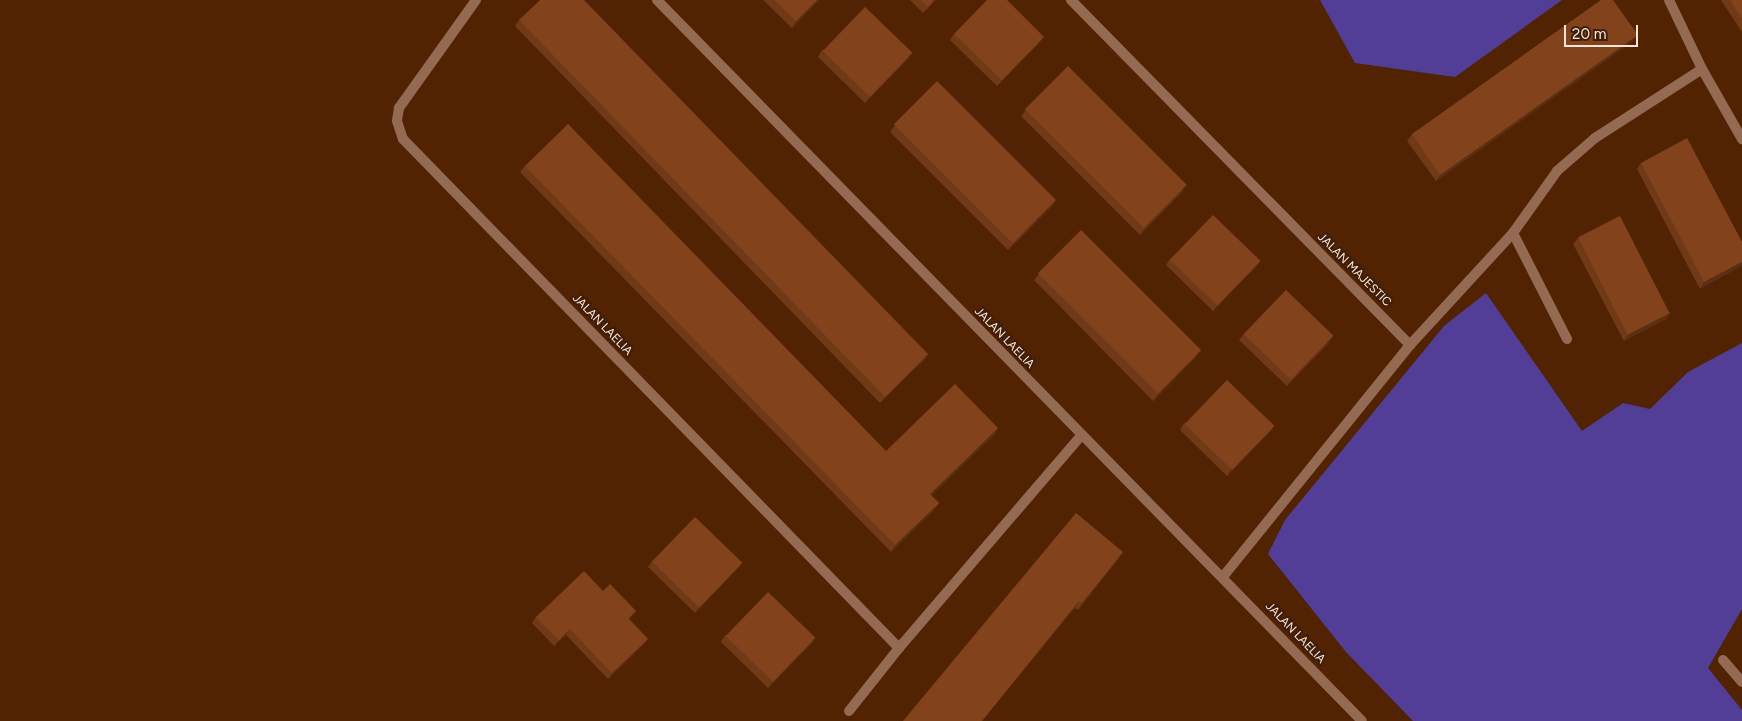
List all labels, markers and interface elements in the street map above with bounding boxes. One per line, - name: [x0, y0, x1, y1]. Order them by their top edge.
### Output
- scale bar: [1567, 15, 1641, 47]
- text: 20 m: [1572, 25, 1606, 43]
- street label: JALAN MAJESTIC: [1314, 230, 1394, 310]
- street label: JALAN LAELIA: [569, 291, 635, 359]
- street label: JALAN LAELIA: [971, 304, 1037, 372]
- street label: JALAN LAELIA: [1262, 599, 1328, 667]

